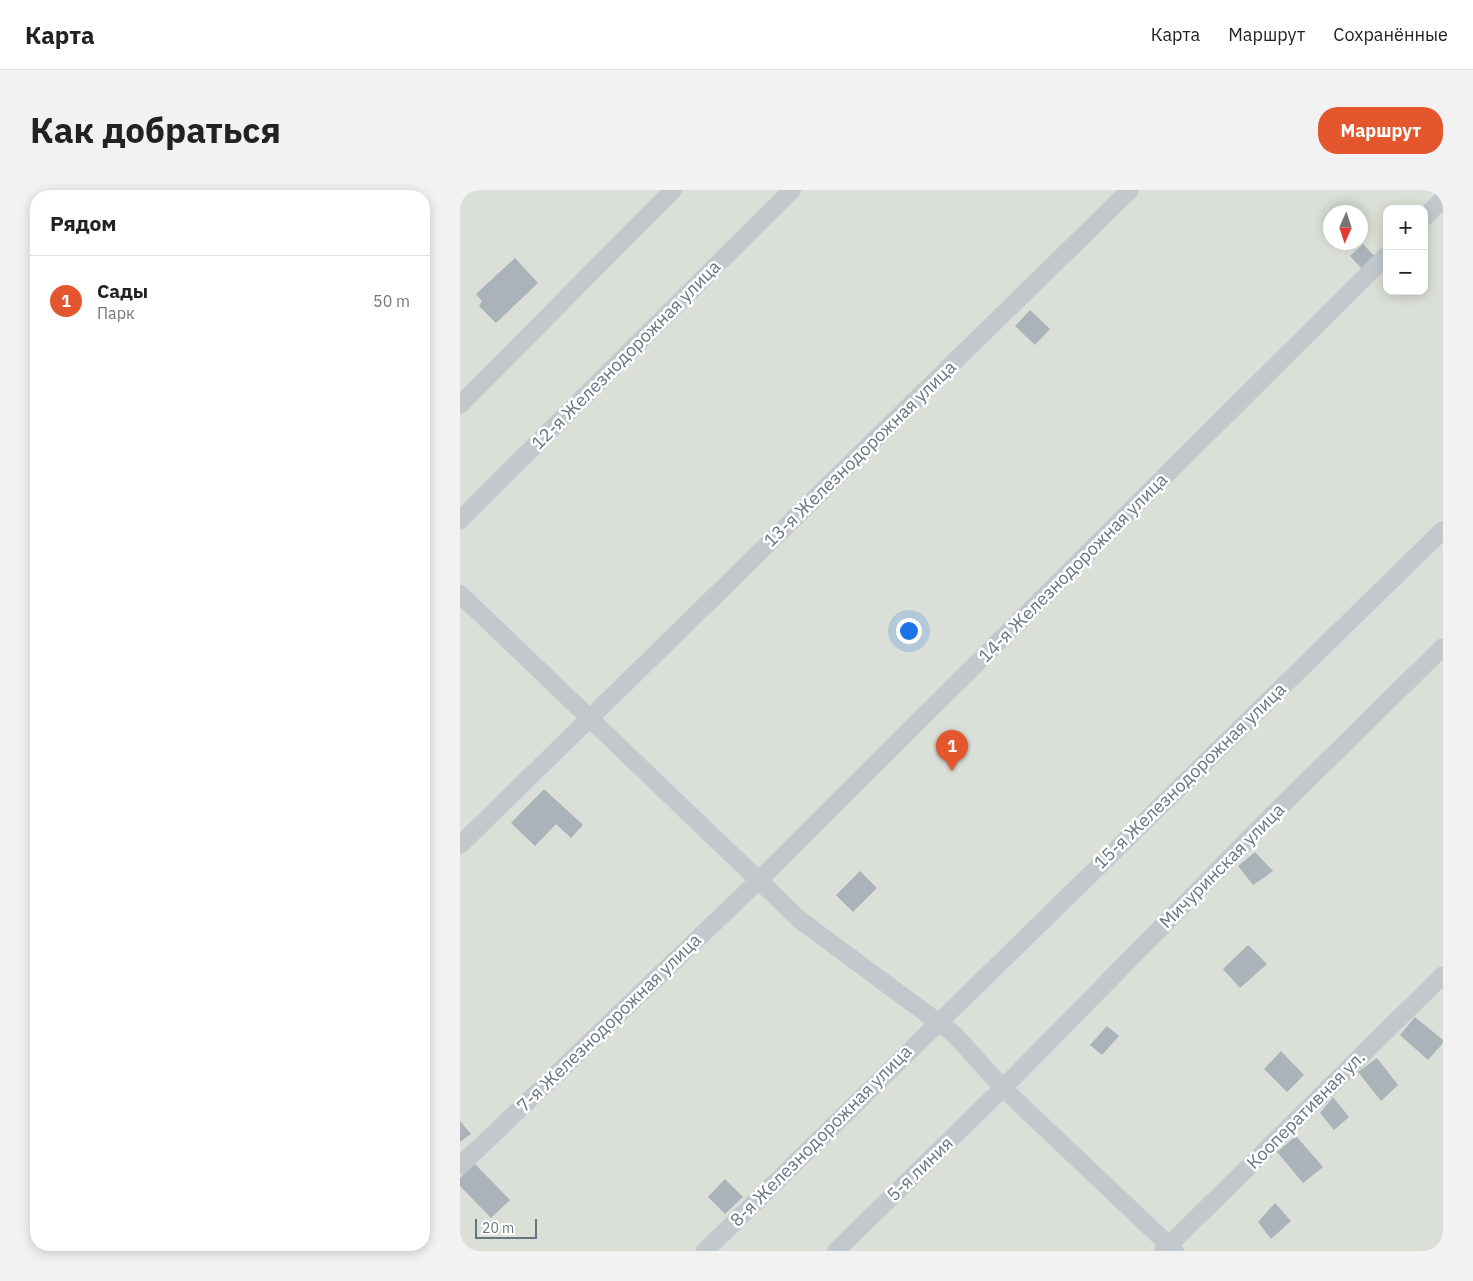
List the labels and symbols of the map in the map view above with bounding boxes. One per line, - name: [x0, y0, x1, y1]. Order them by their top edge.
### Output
- north arrow: [1323, 205, 1368, 250]
- street label: 12-я Железнодорожная улица: [526, 255, 725, 454]
- street label: 13-я Железнодорожная улица: [759, 355, 961, 552]
- street label: 14-я Железнодорожная улица: [973, 468, 1172, 667]
- your location: [896, 618, 922, 644]
- street label: 15-я Железнодорожная улица: [1089, 677, 1291, 874]
- pin: 1: [936, 730, 968, 771]
- street label: Мичуринская улица: [1154, 798, 1289, 933]
- street label: 7-я Железнодорожная улица: [512, 928, 706, 1117]
- street label: 8-я Железнодорожная улица: [725, 1040, 917, 1231]
- street label: Кооперативная ул.: [1241, 1045, 1370, 1174]
- street label: 5-я линия: [882, 1131, 958, 1206]
- scale bar: [475, 1216, 538, 1239]

